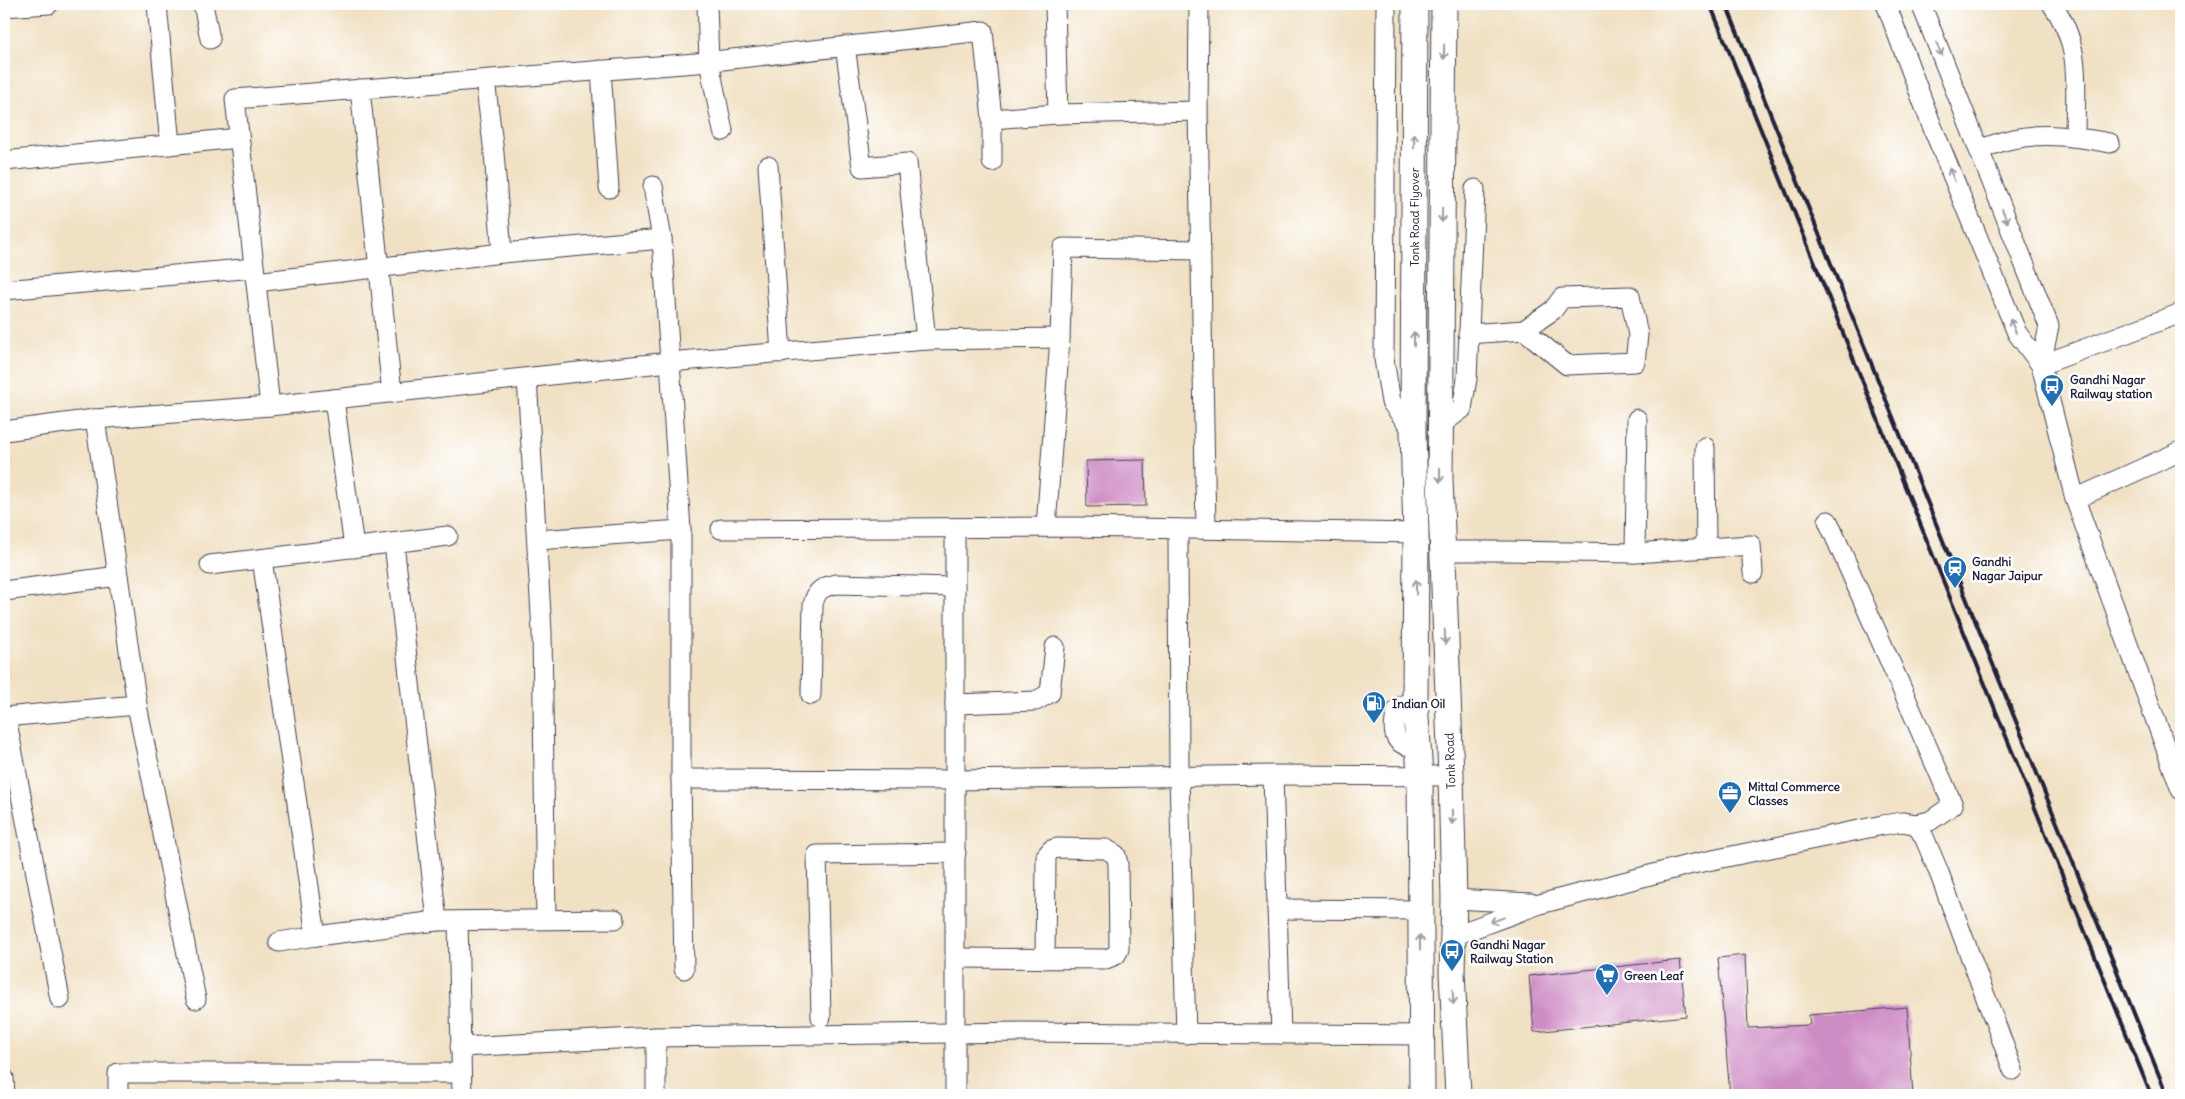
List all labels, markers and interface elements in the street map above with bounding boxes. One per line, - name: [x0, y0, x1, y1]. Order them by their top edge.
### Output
- one-way arrow: [1935, 41, 1944, 56]
- one-way arrow: [1439, 44, 1449, 60]
- one-way arrow: [1409, 133, 1419, 150]
- street label: Tonk Road Flyover: [1407, 167, 1422, 267]
- one-way arrow: [1947, 168, 1957, 183]
- one-way arrow: [1437, 206, 1447, 223]
- one-way arrow: [2001, 208, 2011, 223]
- one-way arrow: [2008, 319, 2018, 334]
- one-way arrow: [1409, 331, 1419, 347]
- place label: Gandhi Nagar Railway station: [2070, 372, 2153, 402]
- bus stop icon: Gandhi Nagar Railway station: [2039, 373, 2065, 407]
- one-way arrow: [1435, 466, 1445, 483]
- place label: Gandhi Nagar Jaipur: [1972, 554, 2043, 584]
- station icon: Gandhi Nagar Jaipur: [1942, 555, 1968, 589]
- one-way arrow: [1411, 579, 1421, 595]
- one-way arrow: [1441, 629, 1450, 645]
- fuel station icon: Indian Oil: [1361, 690, 1387, 724]
- place label: Indian Oil: [1392, 696, 1445, 711]
- street label: Tonk Road: [1442, 733, 1458, 789]
- place label: Mittal Commerce Classes: [1748, 779, 1841, 808]
- office icon: Mittal Commerce Classes: [1717, 780, 1743, 814]
- one-way arrow: [1447, 809, 1457, 825]
- one-way arrow: [1489, 916, 1505, 925]
- one-way arrow: [1415, 934, 1425, 950]
- place label: Gandhi Nagar Railway Station: [1470, 937, 1554, 967]
- bus stop icon: Gandhi Nagar Railway Station: [1439, 938, 1465, 972]
- supermarket icon: Green Leaf: [1594, 962, 1620, 996]
- place label: Green Leaf: [1624, 968, 1684, 983]
- one-way arrow: [1449, 989, 1458, 1005]

